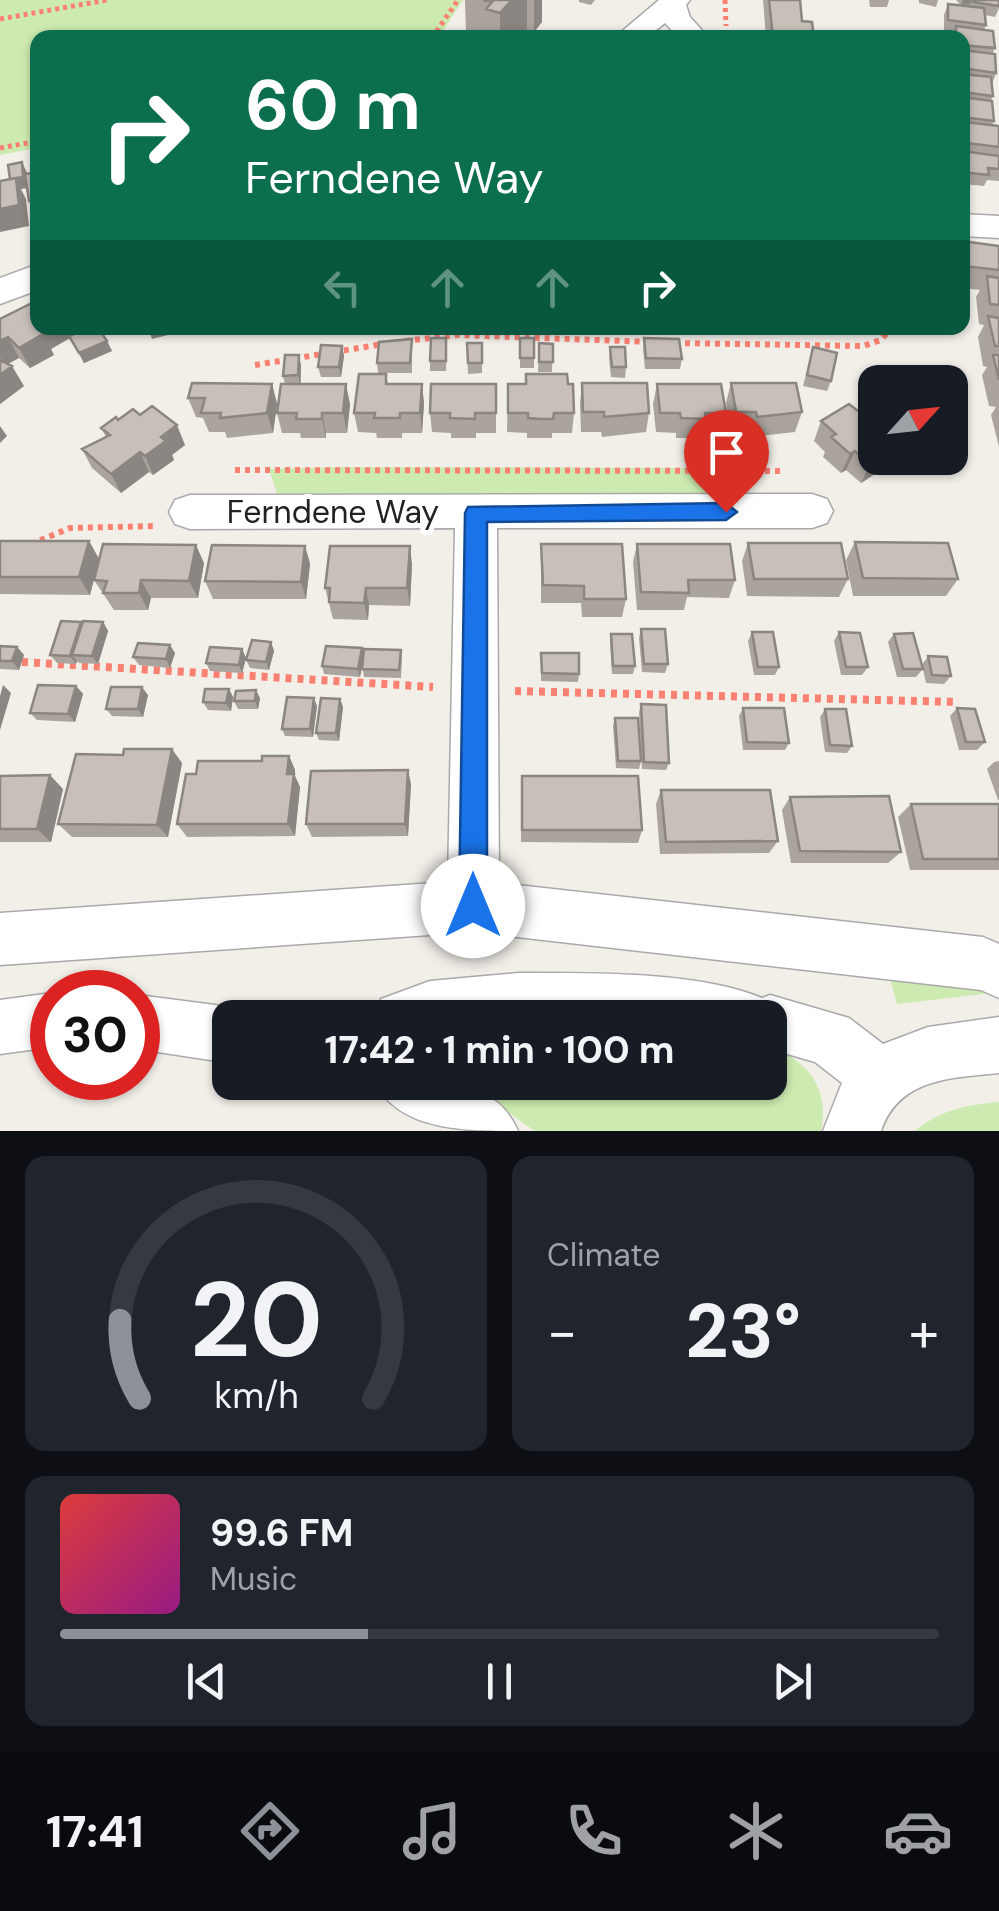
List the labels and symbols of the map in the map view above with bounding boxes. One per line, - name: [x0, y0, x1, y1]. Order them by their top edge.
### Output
- north arrow: [858, 365, 968, 475]
- pin: [684, 410, 769, 513]
- street label: Ferndene Way: [227, 491, 439, 533]
- position arrow: [421, 854, 525, 958]
- speed limit sign: 30: [30, 970, 160, 1100]

